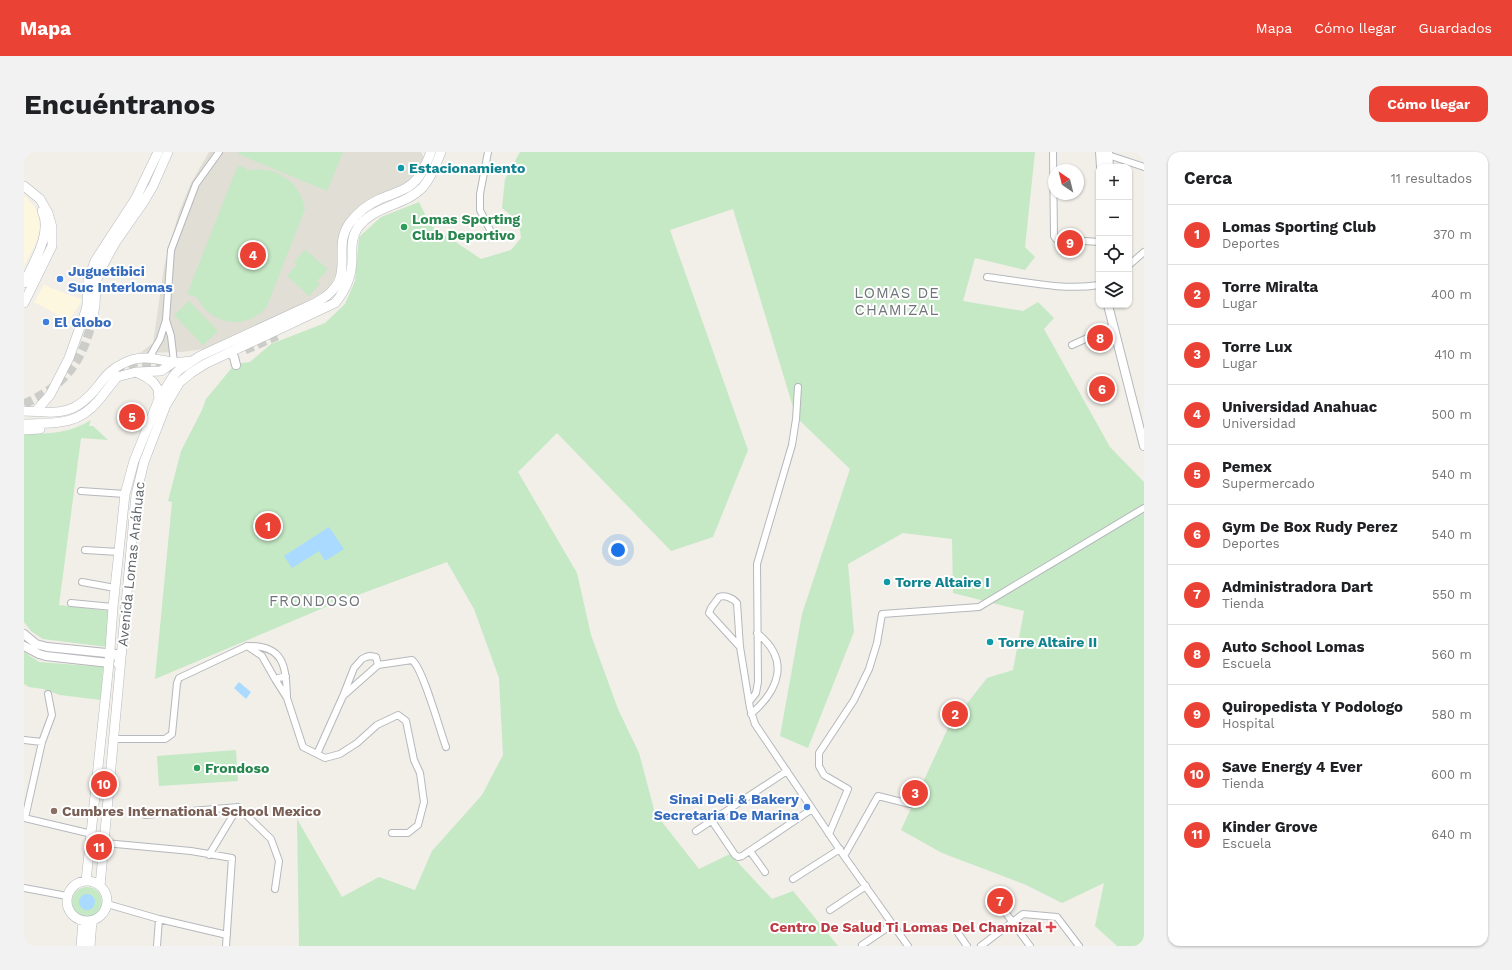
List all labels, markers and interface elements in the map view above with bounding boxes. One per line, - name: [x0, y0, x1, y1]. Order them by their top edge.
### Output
- text: Mapa: [20, 17, 71, 40]
- text: Mapa: [1256, 20, 1292, 36]
- text: Cómo llegar: [1314, 20, 1397, 36]
- text: Guardados: [1419, 20, 1492, 36]
- button: Cómo llegar: [1369, 86, 1488, 122]
- text: Encuéntranos: [24, 88, 215, 121]
- place label: Estacionamiento: [409, 160, 525, 176]
- marker: Estacionamiento: [396, 163, 406, 173]
- north arrow: [1048, 164, 1084, 200]
- map controls: [1096, 164, 1132, 308]
- button: +: [1096, 164, 1132, 200]
- text: Cerca: [1184, 168, 1232, 188]
- text: 11 resultados: [1391, 171, 1472, 186]
- button: −: [1096, 200, 1132, 236]
- place label: Lomas Sporting Club Deportivo: [412, 211, 520, 243]
- text: Lomas Sporting Club: [1222, 218, 1376, 236]
- marker: Lomas Sporting Club Deportivo: [399, 222, 409, 232]
- text: 1: [1194, 227, 1200, 242]
- text: 370 m: [1433, 227, 1472, 242]
- pin: 9: [1057, 228, 1083, 258]
- button: locate: [1096, 236, 1132, 272]
- text: Deportes: [1222, 236, 1280, 251]
- pin: 4: [240, 240, 266, 270]
- place label: Juguetibici Suc Interlomas: [68, 263, 173, 295]
- button: layers: [1096, 272, 1132, 308]
- marker: Juguetibici Suc Interlomas: [55, 274, 65, 284]
- text: Torre Miralta: [1222, 278, 1318, 296]
- district label: LOMAS DE CHAMIZAL: [854, 284, 940, 319]
- text: 2: [1193, 287, 1201, 302]
- text: 400 m: [1431, 287, 1472, 302]
- text: Lugar: [1222, 296, 1257, 311]
- place label: El Globo: [54, 314, 111, 330]
- marker: El Globo: [41, 317, 51, 327]
- pin: 8: [1087, 323, 1113, 353]
- text: Torre Lux: [1222, 338, 1292, 356]
- text: 3: [1193, 347, 1201, 362]
- text: 410 m: [1434, 347, 1472, 362]
- text: Lugar: [1222, 356, 1257, 371]
- pin: 6: [1089, 374, 1115, 404]
- text: Universidad Anahuac: [1222, 398, 1377, 416]
- pin: 5: [119, 402, 145, 432]
- text: 4: [1193, 407, 1201, 422]
- text: 500 m: [1431, 407, 1472, 422]
- text: Universidad: [1222, 416, 1296, 431]
- text: Pemex: [1222, 458, 1272, 476]
- text: 5: [1193, 467, 1201, 482]
- text: 540 m: [1432, 467, 1472, 482]
- text: Supermercado: [1222, 476, 1315, 491]
- street label: Avenida Lomas Anáhuac: [114, 480, 148, 647]
- pin: 1: [255, 511, 281, 541]
- text: Gym De Box Rudy Perez: [1222, 518, 1398, 536]
- text: 6: [1193, 527, 1201, 542]
- text: 540 m: [1432, 527, 1472, 542]
- text: Deportes: [1222, 536, 1280, 551]
- your location: [608, 540, 628, 560]
- place label: Torre Altaire I: [895, 574, 990, 590]
- marker: Torre Altaire I: [882, 577, 892, 587]
- text: Administradora Dart: [1222, 578, 1373, 596]
- text: 7: [1193, 587, 1201, 602]
- text: 550 m: [1432, 587, 1472, 602]
- district label: FRONDOSO: [269, 592, 361, 610]
- text: Tienda: [1222, 596, 1264, 611]
- place label: Torre Altaire II: [998, 634, 1097, 650]
- marker: Torre Altaire II: [985, 637, 995, 647]
- text: Auto School Lomas: [1222, 638, 1364, 656]
- text: 8: [1193, 647, 1201, 662]
- text: 560 m: [1432, 647, 1472, 662]
- text: Escuela: [1222, 656, 1271, 671]
- text: Quiropedista Y Podologo: [1222, 698, 1403, 716]
- pin: 2: [942, 699, 968, 729]
- text: 9: [1193, 707, 1201, 722]
- text: 580 m: [1432, 707, 1472, 722]
- text: Hospital: [1222, 716, 1274, 731]
- text: Save Energy 4 Ever: [1222, 758, 1362, 776]
- place label: Frondoso: [205, 760, 269, 776]
- marker: Frondoso: [192, 763, 202, 773]
- text: 10: [1190, 767, 1204, 782]
- text: 600 m: [1431, 767, 1472, 782]
- pin: 10: [91, 769, 117, 799]
- text: Tienda: [1222, 776, 1264, 791]
- pin: 3: [902, 778, 928, 808]
- place label: Sinai Deli & Bakery Secretaria De Marina: [654, 791, 800, 823]
- marker: Sinai Deli & Bakery Secretaria De Marina: [802, 802, 812, 812]
- place label: Cumbres International School Mexico: [62, 803, 321, 819]
- marker: Cumbres International School Mexico: [49, 806, 59, 816]
- text: Kinder Grove: [1222, 818, 1318, 836]
- text: 11: [1191, 827, 1203, 842]
- text: 640 m: [1431, 827, 1472, 842]
- pin: 11: [86, 832, 112, 862]
- text: Escuela: [1222, 836, 1271, 851]
- pin: 7: [987, 886, 1013, 916]
- place label: Centro De Salud Ti Lomas Del Chamizal: [770, 919, 1042, 935]
- marker: Centro De Salud Ti Lomas Del Chamizal: [1045, 921, 1057, 933]

